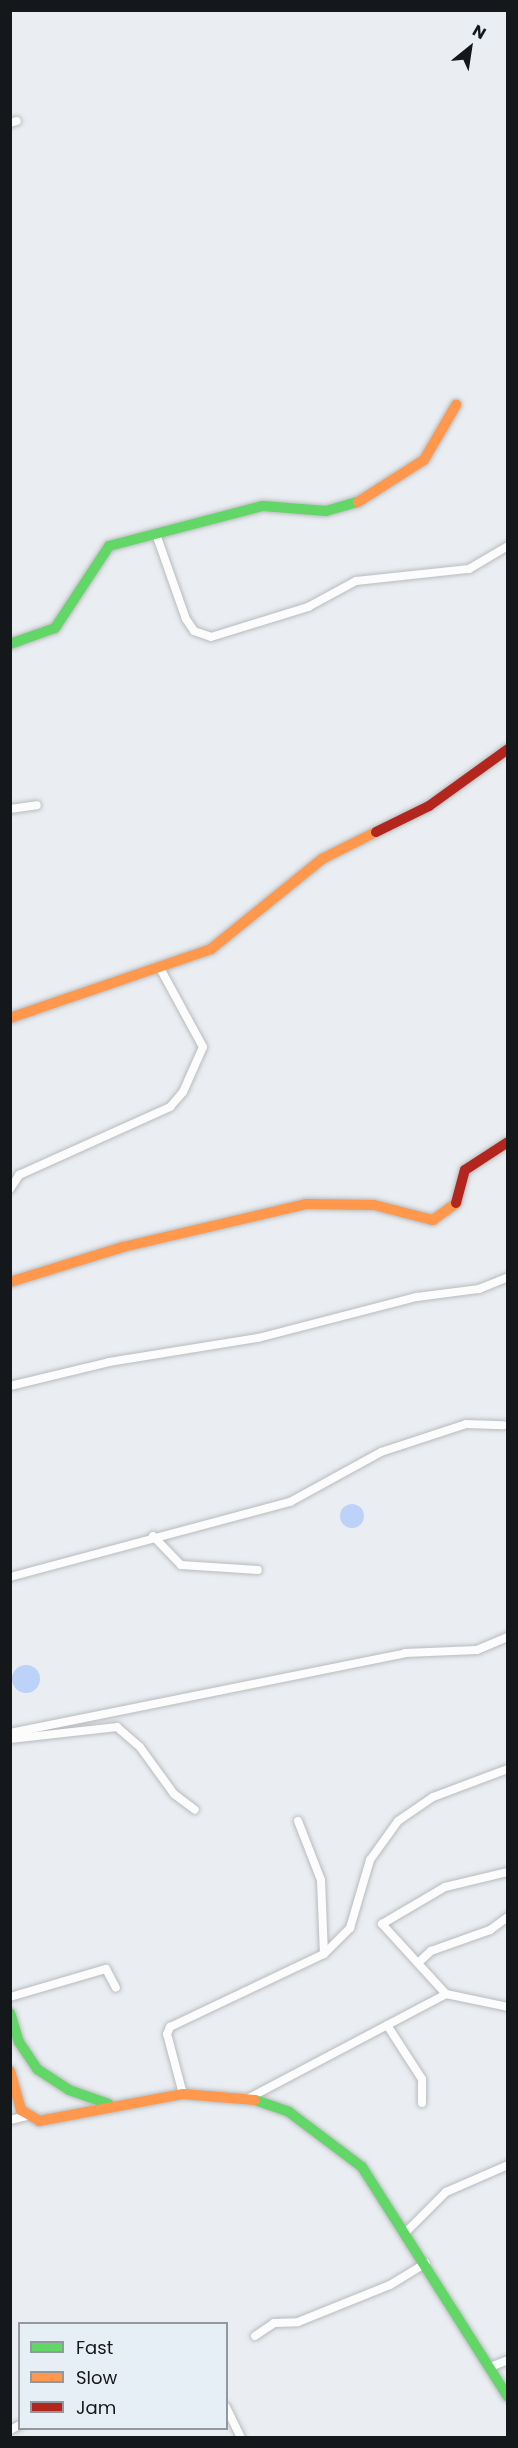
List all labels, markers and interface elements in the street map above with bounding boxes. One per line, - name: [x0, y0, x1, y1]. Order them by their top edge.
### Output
- north arrow: [440, 18, 500, 78]
- text: N: [468, 19, 490, 45]
- legend: [18, 2322, 228, 2430]
- text: Fast: [76, 2335, 113, 2360]
- text: Slow: [76, 2365, 117, 2390]
- text: Jam: [76, 2395, 116, 2420]

